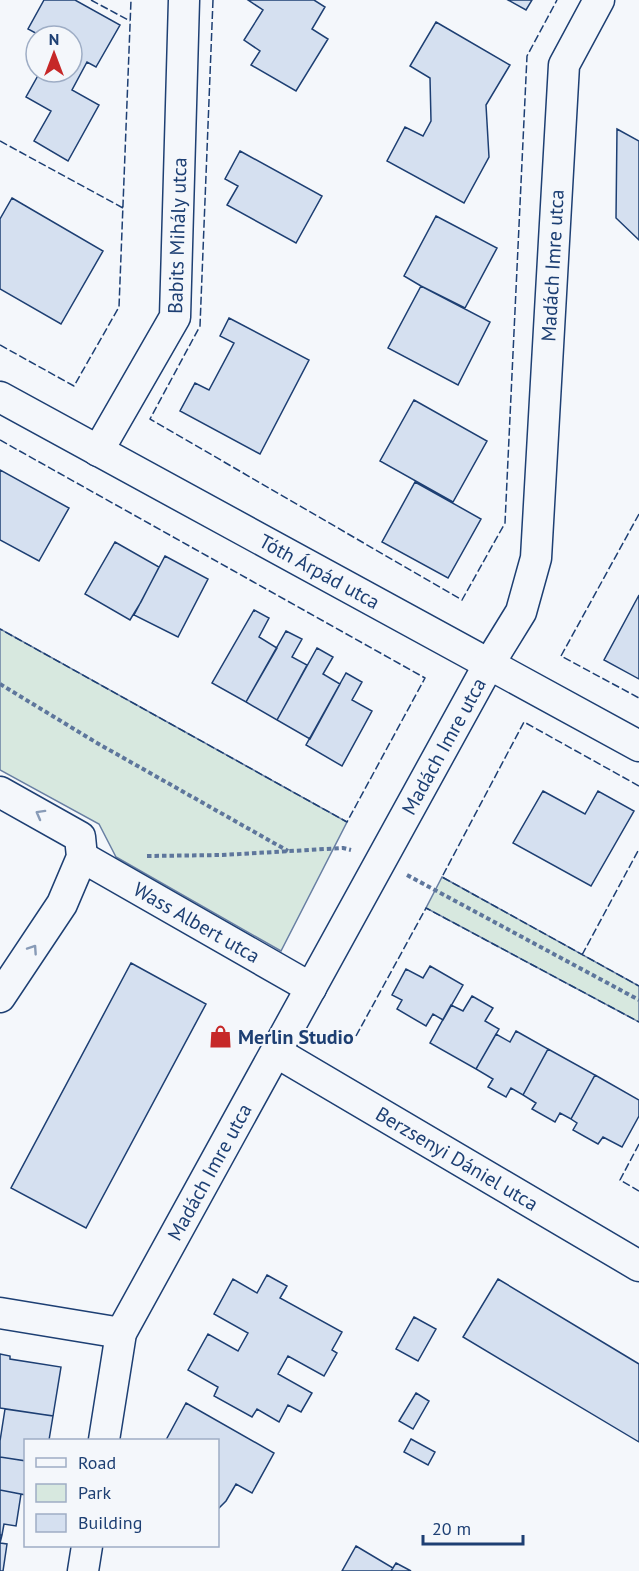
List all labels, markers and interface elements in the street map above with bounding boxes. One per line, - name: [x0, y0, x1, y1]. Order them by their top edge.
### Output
- north arrow: [24, 24, 84, 84]
- text: N: [49, 29, 59, 49]
- street label: Babits Mihály utca: [162, 157, 193, 314]
- street label: Madách Imre utca: [535, 189, 570, 342]
- street label: Tóth Árpád utca: [255, 528, 384, 615]
- street label: Madách Imre utca: [396, 673, 492, 819]
- one-way arrow: [36, 810, 46, 822]
- street label: Wass Albert utca: [129, 876, 264, 969]
- one-way arrow: [25, 945, 37, 955]
- shop icon: Merlin Studio: [207, 1024, 233, 1050]
- place label: Merlin Studio: [238, 1024, 354, 1050]
- street label: Madách Imre utca: [161, 1099, 258, 1245]
- street label: Berzsenyi Dániel utca: [371, 1101, 543, 1217]
- legend: [24, 1439, 219, 1547]
- text: Road: [78, 1451, 116, 1474]
- text: Park: [78, 1481, 111, 1504]
- scale bar: [423, 1508, 524, 1546]
- text: Building: [78, 1511, 142, 1534]
- text: 20 m: [432, 1517, 471, 1540]

